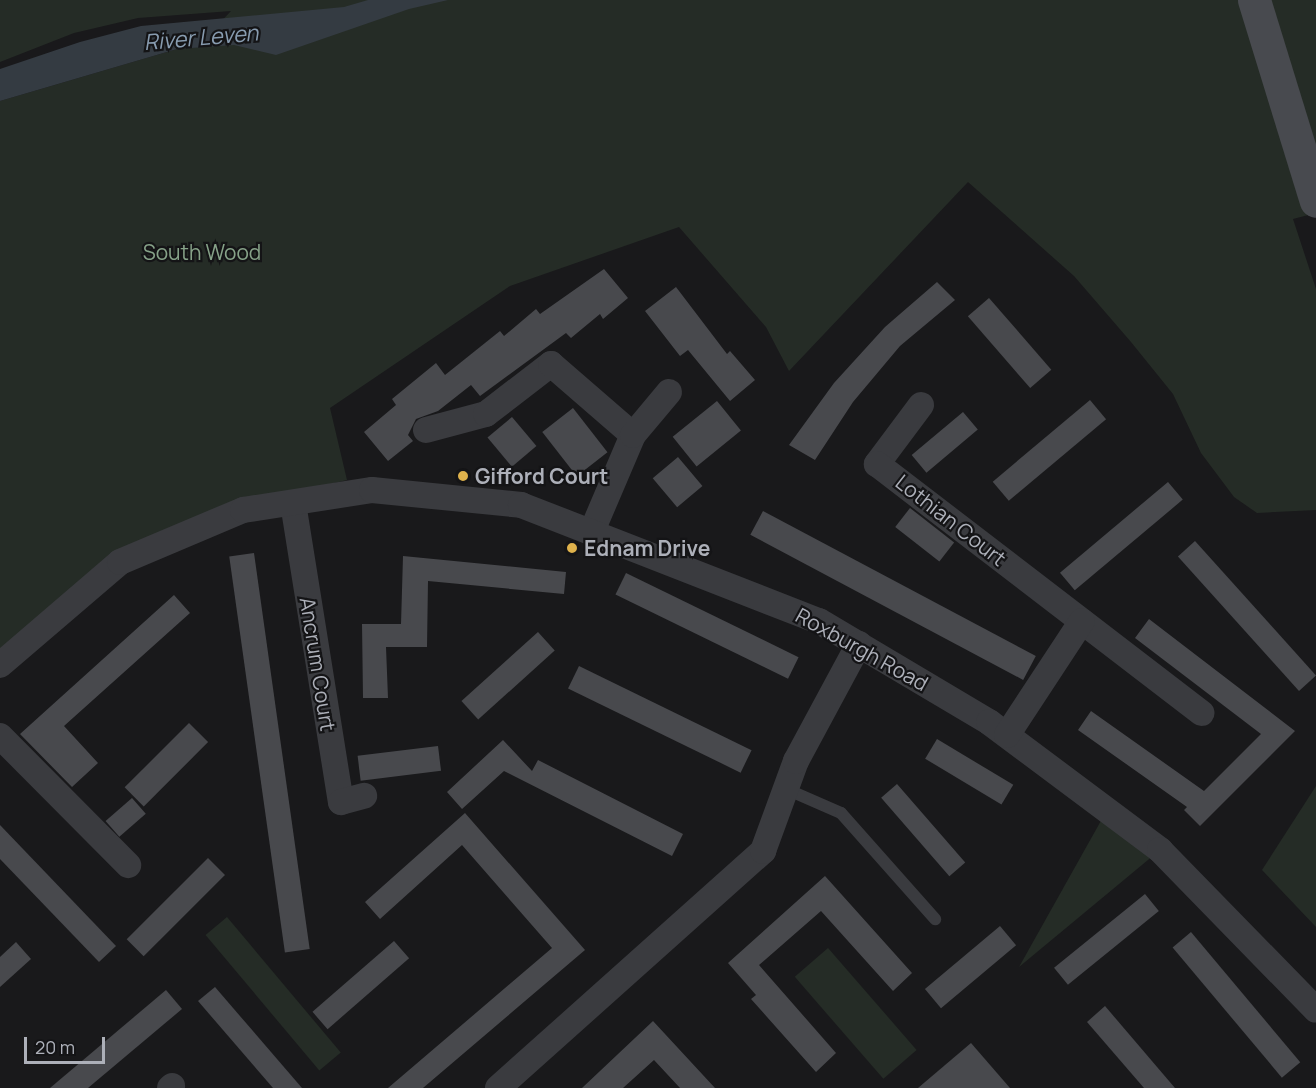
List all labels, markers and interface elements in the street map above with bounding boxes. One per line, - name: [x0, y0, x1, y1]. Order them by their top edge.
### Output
- water label: River Leven: [143, 20, 259, 56]
- park label: South Wood: [143, 239, 261, 265]
- place label: Gifford Court: [475, 463, 608, 489]
- marker: Gifford Court: [456, 469, 470, 483]
- street label: Lothian Court: [891, 469, 1011, 571]
- place label: Ednam Drive: [584, 535, 710, 561]
- marker: Ednam Drive: [565, 541, 579, 555]
- street label: Ancrum Court: [295, 595, 341, 733]
- street label: Roxburgh Road: [791, 602, 933, 696]
- scale bar: [27, 1025, 108, 1063]
- text: 20 m: [35, 1035, 75, 1059]

